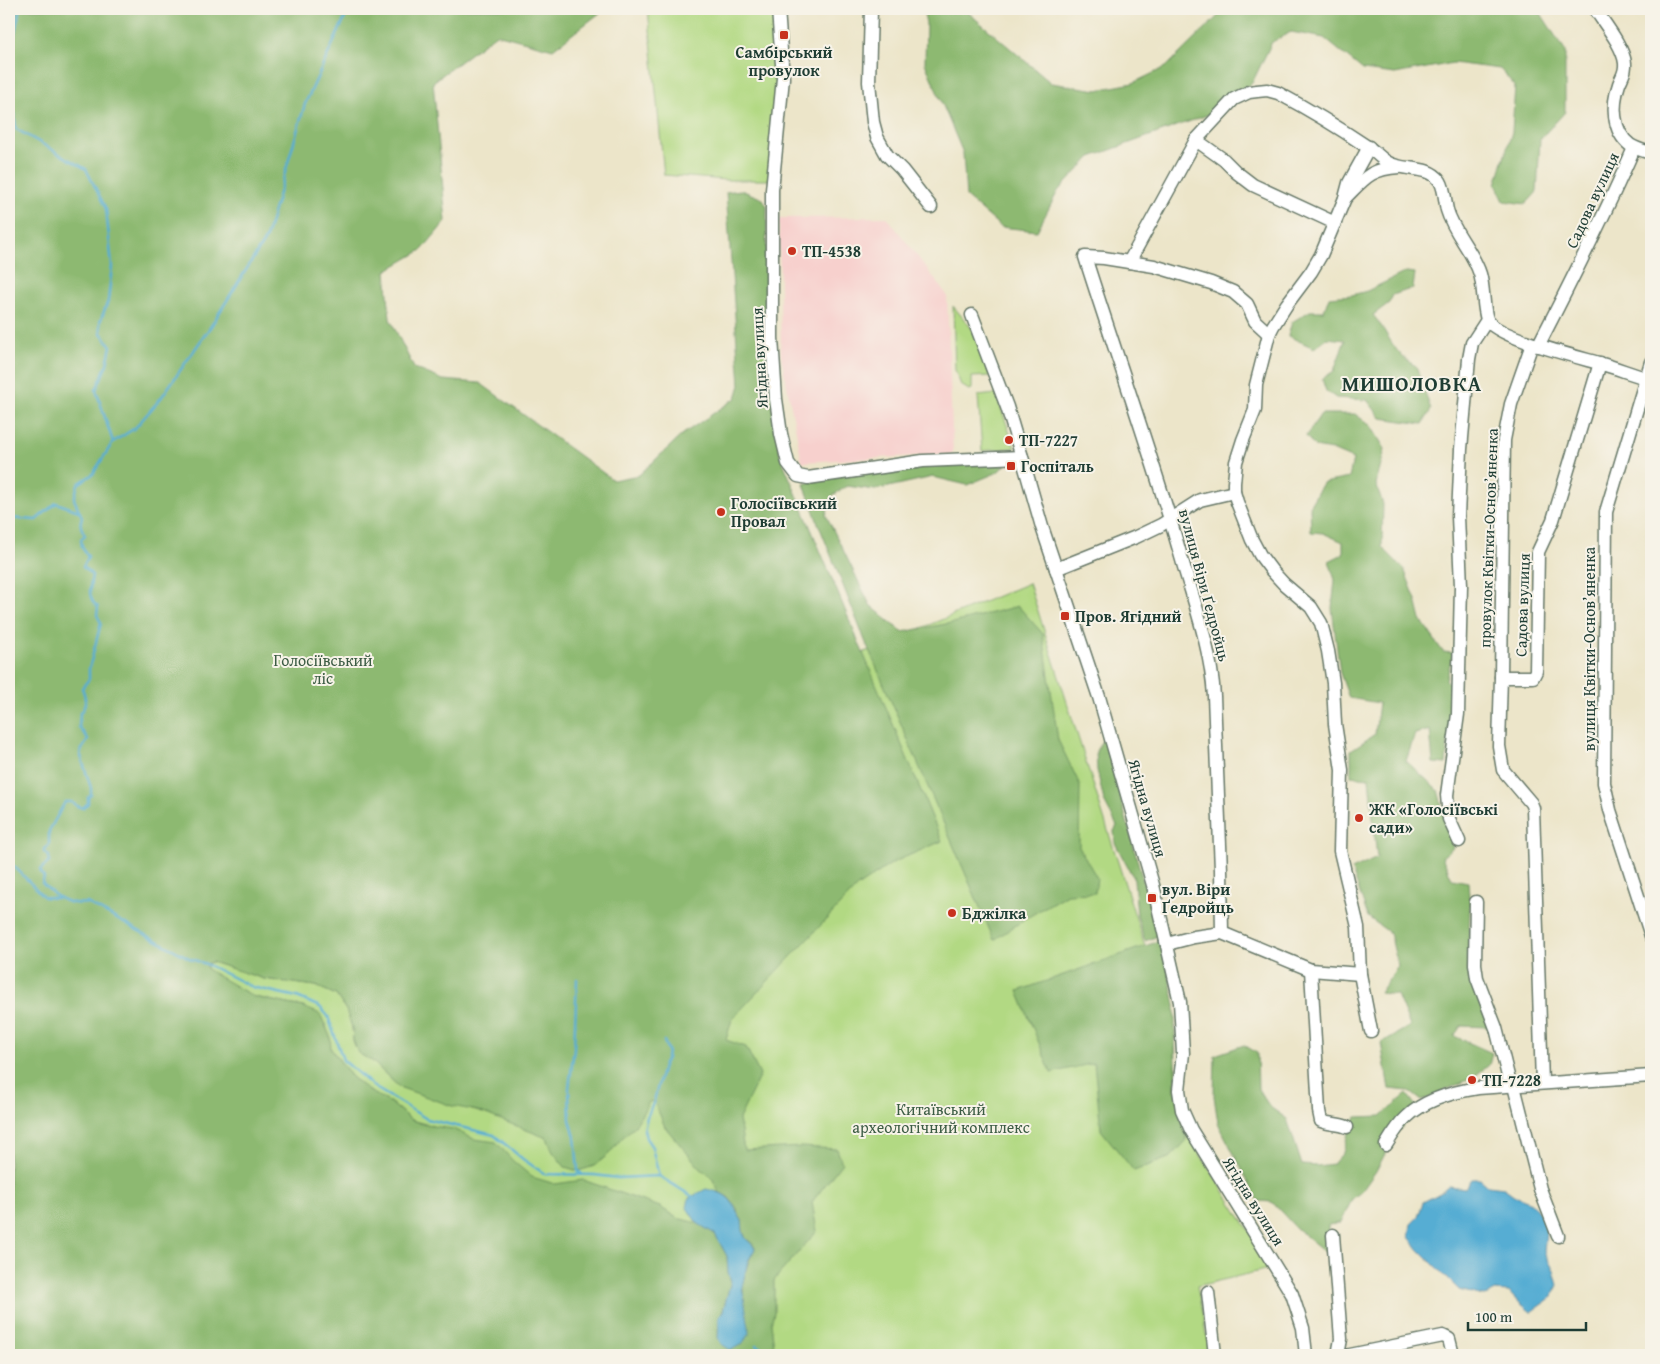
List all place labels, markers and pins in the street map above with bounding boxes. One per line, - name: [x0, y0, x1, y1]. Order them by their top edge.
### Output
- marker: Самбірський провулок: [778, 29, 790, 41]
- place label: Самбірський провулок: [736, 40, 832, 82]
- place label: ТП-4538: [802, 239, 861, 263]
- marker: ТП-4538: [786, 245, 798, 257]
- place label: ТП-7227: [1019, 428, 1078, 452]
- marker: ТП-7227: [1003, 434, 1015, 446]
- place label: Госпіталь: [1021, 454, 1094, 478]
- marker: Госпіталь: [1005, 460, 1017, 472]
- place label: Голосіївський Провал: [731, 491, 837, 533]
- marker: Голосіївський Провал: [715, 506, 727, 518]
- place label: Пров. Ягідний: [1075, 604, 1182, 628]
- marker: Пров. Ягідний: [1059, 610, 1071, 622]
- place label: ЖК «Голосіївські сади»: [1368, 797, 1498, 839]
- marker: ЖК «Голосіївські сади»: [1353, 812, 1365, 824]
- place label: вул. Віри Ґедройць: [1162, 877, 1234, 919]
- marker: вул. Віри Ґедройць: [1146, 892, 1158, 904]
- place label: Бджілка: [962, 901, 1027, 925]
- marker: Бджілка: [946, 907, 958, 919]
- place label: ТП-7228: [1482, 1068, 1541, 1092]
- marker: ТП-7228: [1466, 1074, 1478, 1086]

